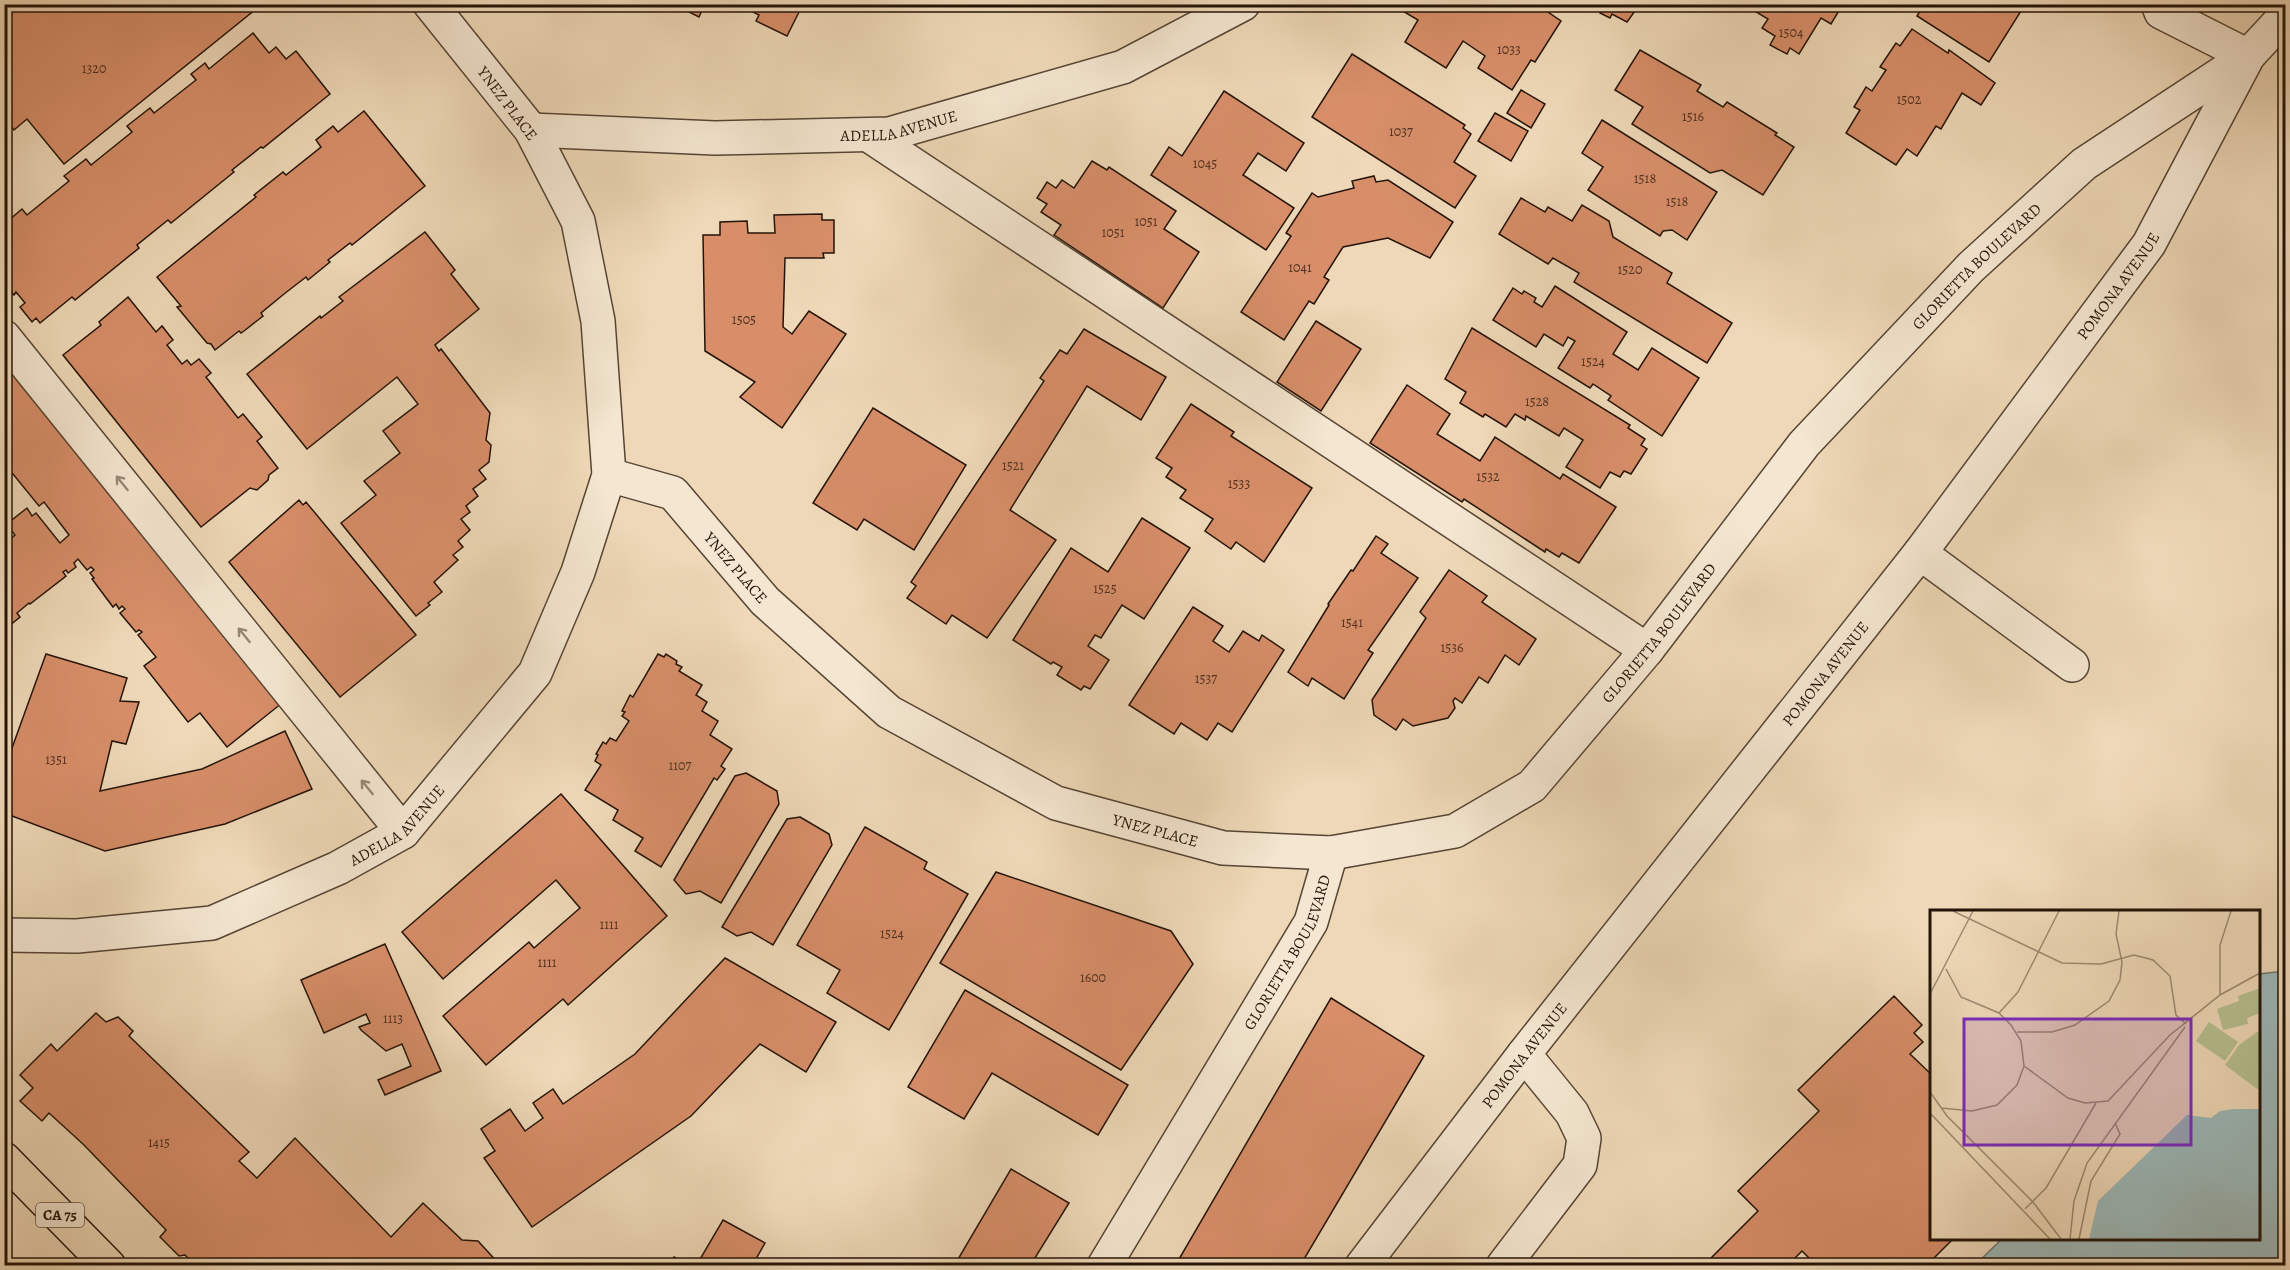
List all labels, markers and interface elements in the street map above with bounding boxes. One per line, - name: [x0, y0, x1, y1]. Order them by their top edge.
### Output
- house number: 1504: [1779, 23, 1803, 42]
- house number: 1033: [1497, 40, 1521, 59]
- house number: 1320: [82, 59, 106, 78]
- street label: YNEZ PLACE: [471, 61, 542, 145]
- house number: 1502: [1897, 90, 1922, 109]
- street label: ADELLA AVENUE: [839, 105, 960, 147]
- house number: 1516: [1682, 107, 1704, 126]
- house number: 1037: [1389, 122, 1413, 141]
- house number: 1045: [1193, 154, 1217, 173]
- house number: 1518: [1634, 169, 1656, 188]
- house number: 1518: [1666, 192, 1688, 211]
- street label: GLORIETTA BOULEVARD: [1907, 198, 2046, 335]
- house number: 1051: [1134, 212, 1158, 231]
- house number: 1051: [1101, 223, 1125, 242]
- street label: POMONA AVENUE: [2072, 229, 2165, 344]
- house number: 1041: [1288, 258, 1312, 277]
- house number: 1520: [1618, 260, 1642, 279]
- house number: 1505: [732, 310, 756, 329]
- house number: 1524: [1581, 352, 1605, 371]
- house number: 1528: [1525, 392, 1549, 411]
- house number: 1521: [1002, 456, 1024, 475]
- house number: 1532: [1476, 467, 1500, 486]
- house number: 1533: [1228, 474, 1250, 493]
- one-way arrow: [115, 476, 129, 491]
- street label: YNEZ PLACE: [698, 527, 772, 608]
- street label: GLORIETTA BOULEVARD: [1597, 559, 1722, 708]
- house number: 1525: [1093, 579, 1117, 598]
- house number: 1541: [1341, 613, 1363, 632]
- street label: POMONA AVENUE: [1777, 617, 1874, 731]
- one-way arrow: [238, 627, 251, 643]
- house number: 1536: [1440, 638, 1464, 657]
- house number: 1537: [1195, 669, 1217, 688]
- house number: 1351: [45, 750, 67, 769]
- house number: 1107: [669, 756, 692, 775]
- one-way arrow: [360, 779, 373, 795]
- street label: ADELLA AVENUE: [345, 780, 450, 872]
- street label: YNEZ PLACE: [1109, 808, 1201, 853]
- street label: GLORIETTA BOULEVARD: [1239, 872, 1336, 1034]
- inset map: [1930, 910, 2260, 1240]
- house number: 1111: [599, 915, 619, 934]
- house number: 1524: [880, 924, 904, 943]
- house number: 1111: [537, 953, 557, 972]
- house number: 1600: [1080, 968, 1106, 987]
- street label: POMONA AVENUE: [1477, 998, 1573, 1113]
- house number: 1113: [383, 1009, 403, 1028]
- house number: 1415: [148, 1133, 170, 1152]
- road number: CA 75: [36, 1203, 84, 1227]

